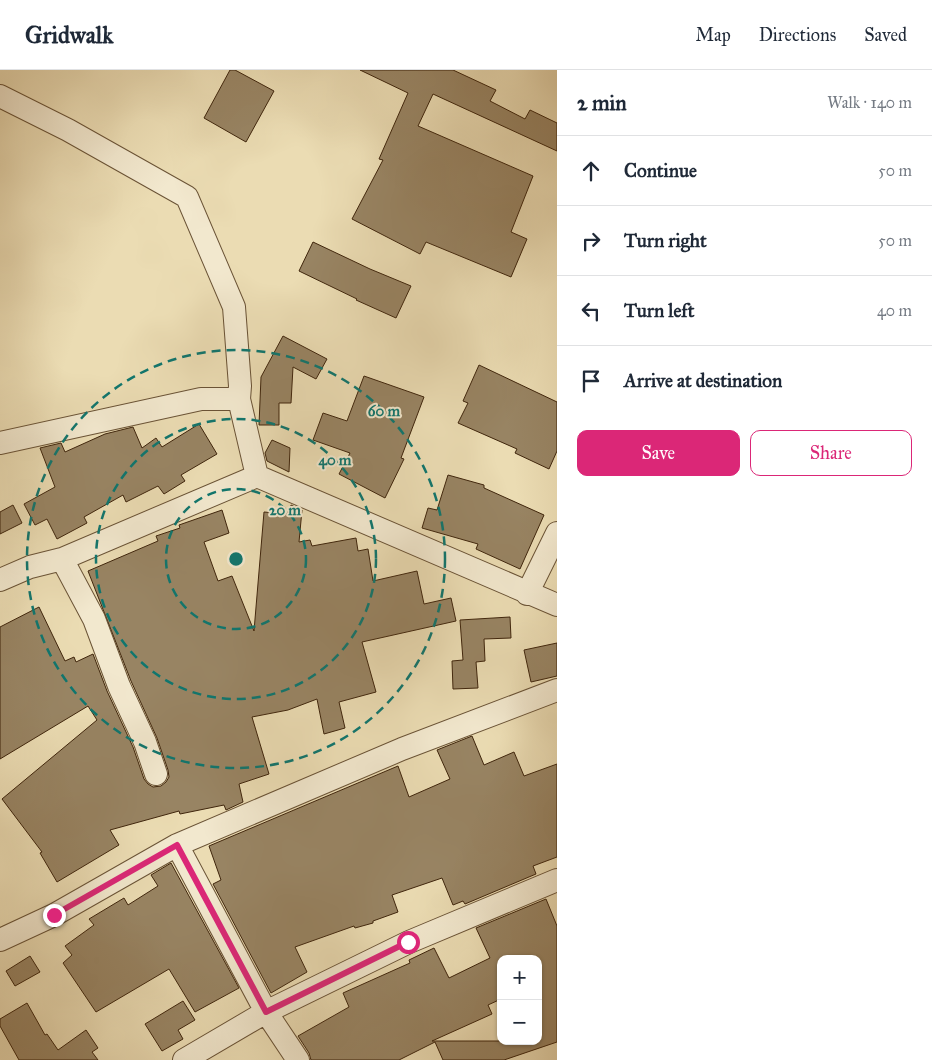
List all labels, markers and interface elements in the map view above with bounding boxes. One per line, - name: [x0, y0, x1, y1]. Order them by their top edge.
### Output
- text: Gridwalk: [25, 20, 113, 50]
- text: Map: [695, 24, 731, 46]
- text: Directions: [759, 24, 836, 46]
- text: Saved: [864, 24, 907, 46]
- text: 2 min: [577, 90, 627, 116]
- text: Walk · 140 m: [827, 93, 912, 112]
- icon: ahead: [577, 157, 605, 185]
- text: Continue: [624, 159, 697, 182]
- text: 50 m: [878, 161, 912, 180]
- icon: right: [577, 227, 605, 255]
- text: Turn right: [624, 229, 707, 252]
- text: 50 m: [878, 231, 912, 250]
- icon: left: [577, 297, 605, 325]
- text: Turn left: [624, 299, 694, 322]
- text: 40 m: [877, 301, 912, 320]
- icon: arrive: [577, 367, 605, 395]
- text: Arrive at destination: [624, 369, 782, 392]
- text: 60 m: [368, 402, 401, 420]
- button: Save: [577, 430, 740, 476]
- button: Share: [750, 430, 912, 476]
- text: 40 m: [319, 451, 352, 470]
- text: 20 m: [269, 501, 301, 519]
- centre of rings: [227, 550, 245, 568]
- route end: [43, 904, 66, 927]
- route start: [397, 931, 420, 954]
- map controls: [497, 955, 542, 1045]
- button: +: [497, 955, 542, 1000]
- button: −: [497, 1000, 542, 1045]

